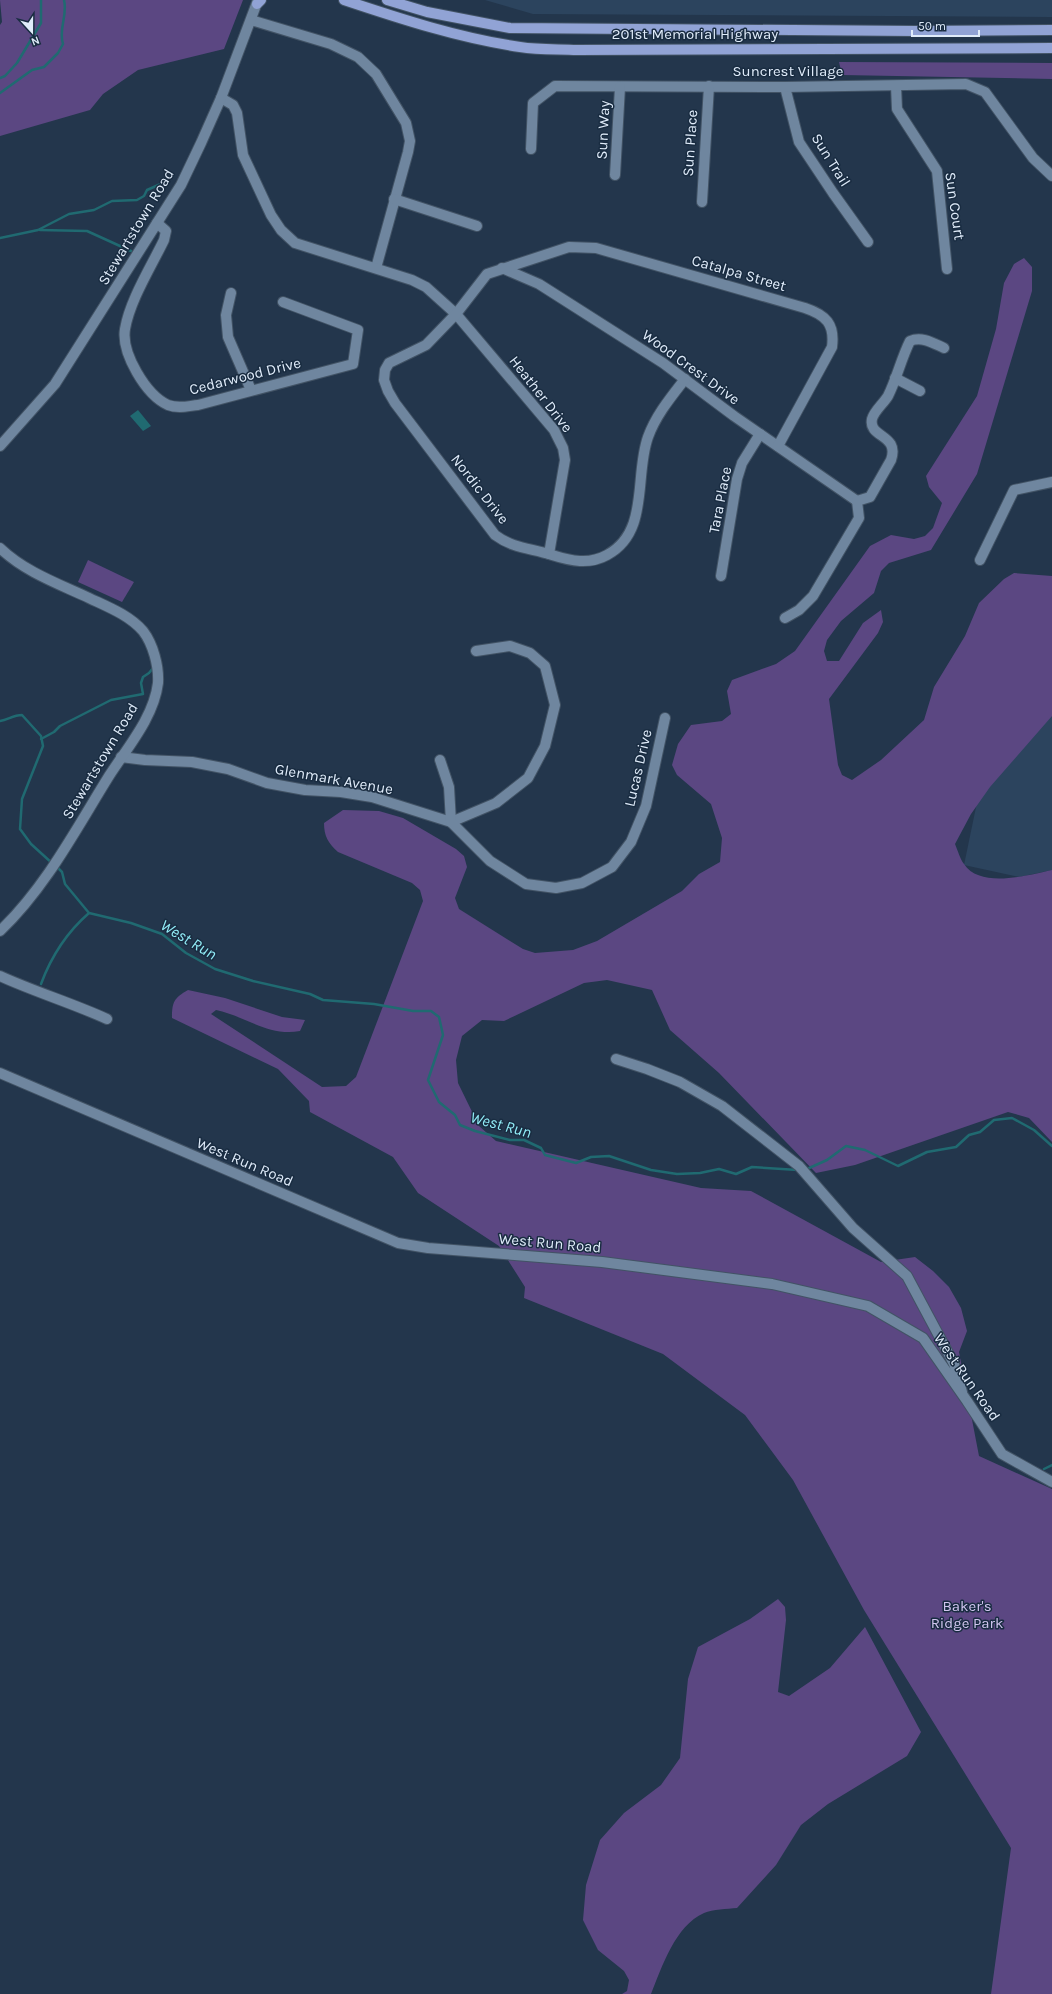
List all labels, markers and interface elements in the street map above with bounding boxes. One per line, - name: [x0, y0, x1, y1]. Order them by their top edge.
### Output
- north arrow: [12, 12, 52, 52]
- scale bar: [912, 12, 979, 38]
- text: 50 m: [918, 19, 946, 33]
- street label: 201st Memorial Highway: [612, 25, 778, 43]
- text: N: [29, 33, 41, 48]
- street label: Suncrest Village: [733, 62, 843, 80]
- street label: Sun Way: [592, 100, 614, 160]
- street label: Sun Place: [679, 109, 701, 177]
- street label: Sun Trail: [808, 130, 854, 190]
- street label: Stewartstown Road: [94, 166, 178, 288]
- street label: Sun Court: [941, 171, 969, 241]
- street label: Catalpa Street: [690, 251, 789, 295]
- street label: Wood Crest Drive: [639, 326, 743, 408]
- street label: Heather Drive: [505, 352, 577, 436]
- street label: Cedarwood Drive: [187, 353, 303, 399]
- street label: Nordic Drive: [447, 451, 513, 527]
- street label: Tara Place: [705, 465, 735, 535]
- street label: Stewartstown Road: [58, 700, 142, 822]
- street label: Lucas Drive: [620, 728, 656, 808]
- street label: Glenmark Avenue: [273, 760, 395, 798]
- water label: West Run: [157, 915, 220, 964]
- water label: West Run: [468, 1107, 533, 1142]
- street label: West Run Road: [194, 1134, 296, 1190]
- street label: West Run Road: [498, 1230, 602, 1256]
- street label: West Run Road: [930, 1330, 1004, 1424]
- park label: Baker's Ridge Park: [931, 1597, 1003, 1632]

